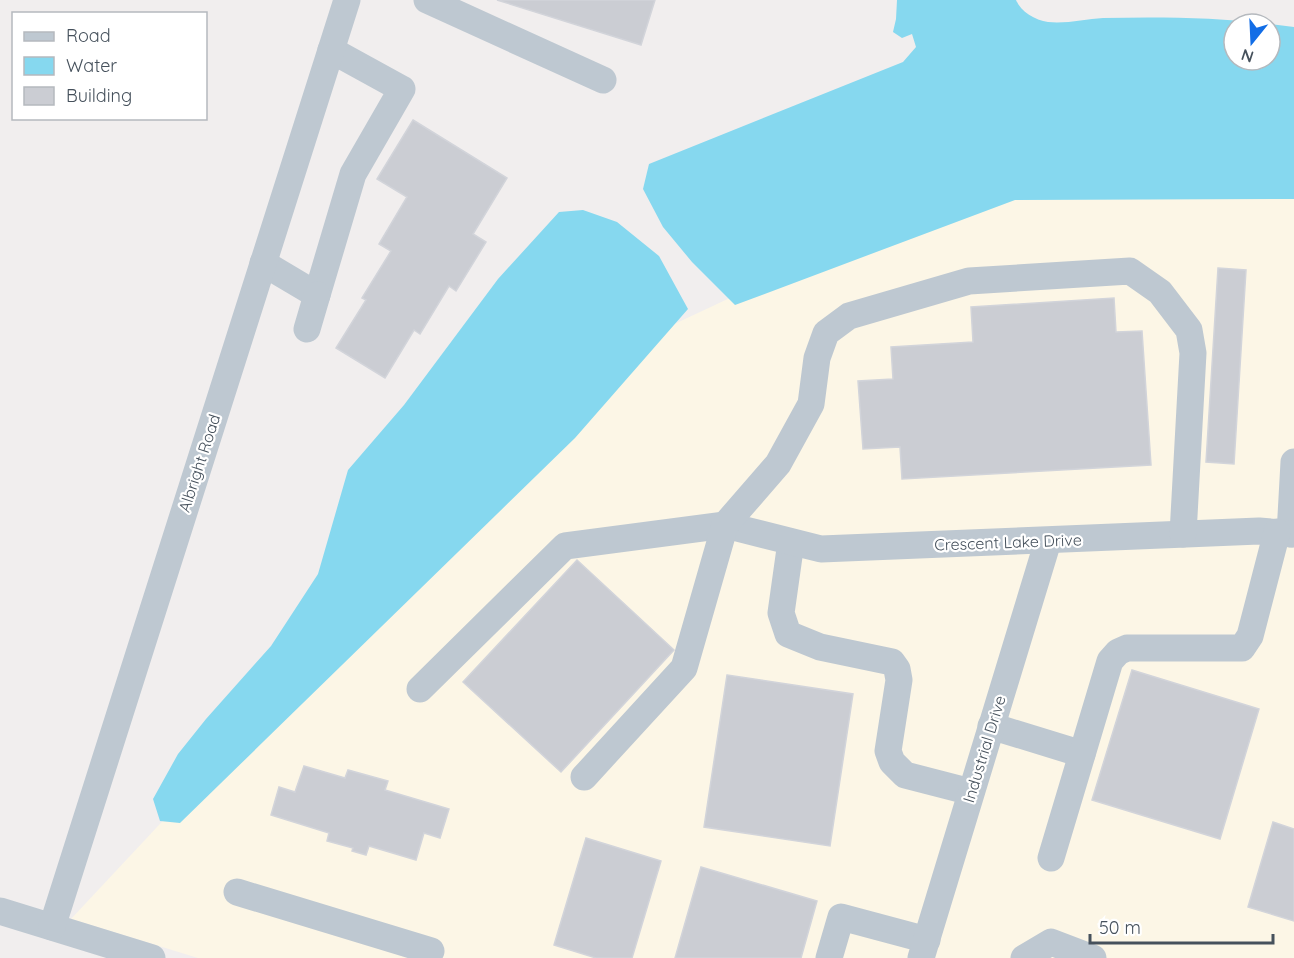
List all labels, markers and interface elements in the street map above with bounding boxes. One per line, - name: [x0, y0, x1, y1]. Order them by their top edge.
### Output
- legend: [12, 12, 207, 120]
- north arrow: [1222, 12, 1282, 72]
- text: Road: [66, 24, 111, 47]
- text: N: [1239, 45, 1256, 68]
- text: Water: [66, 54, 117, 77]
- text: Building: [66, 84, 132, 107]
- street label: Albright Road: [174, 411, 224, 515]
- street label: Crescent Lake Drive: [934, 529, 1082, 555]
- street label: Industrial Drive: [958, 693, 1010, 805]
- scale bar: [1090, 907, 1273, 945]
- text: 50 m: [1099, 916, 1141, 939]

